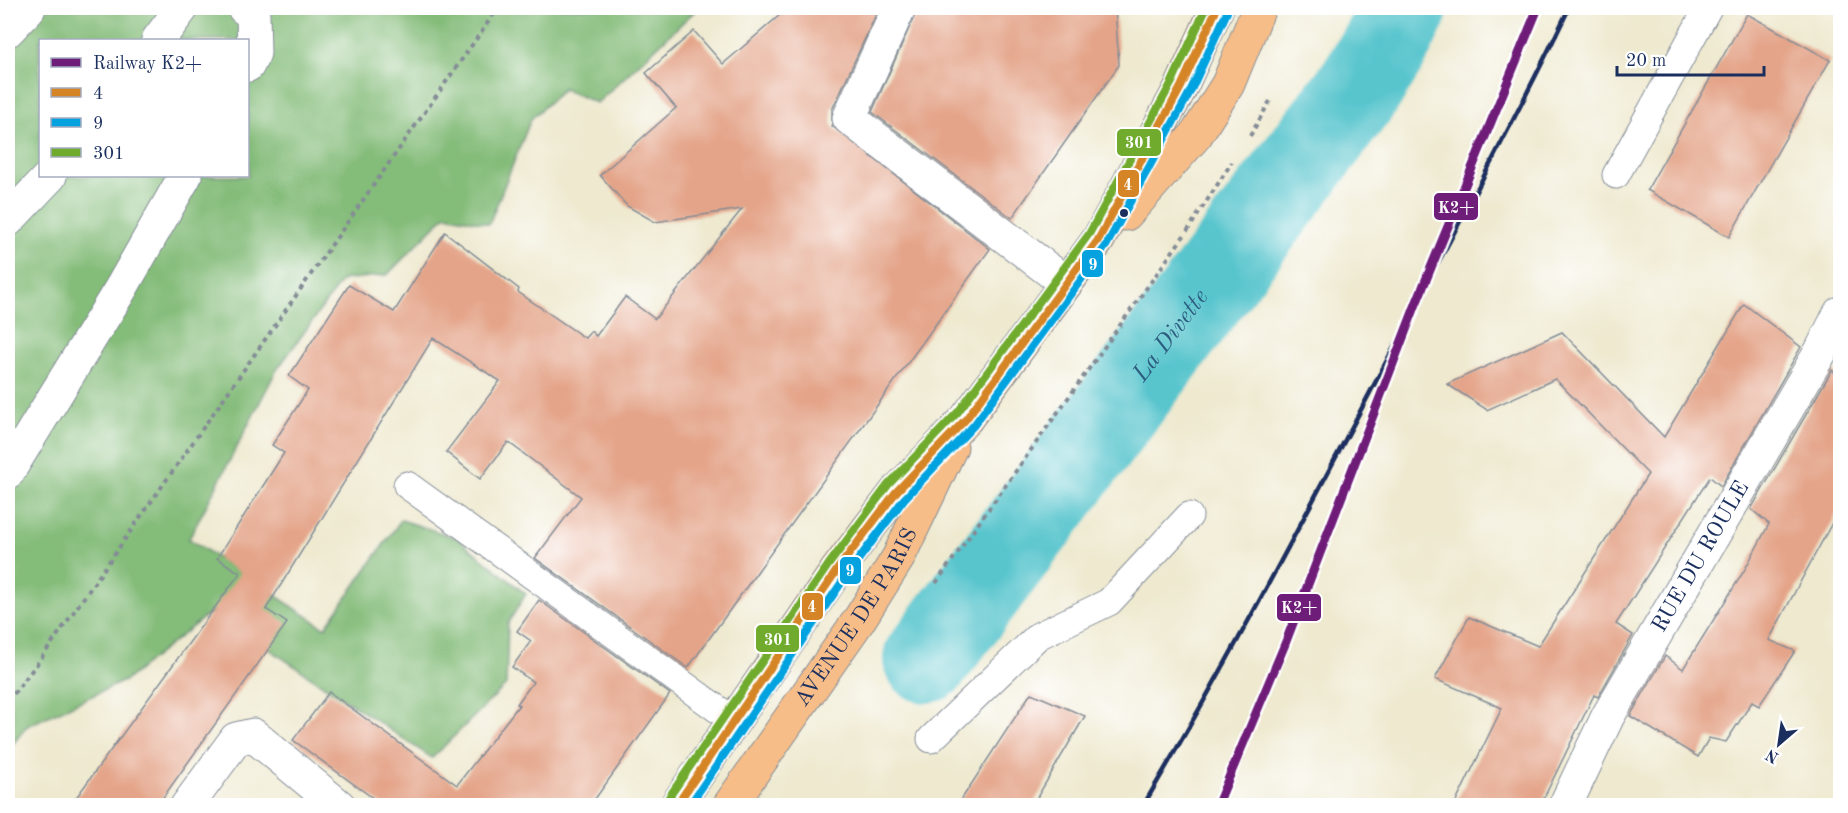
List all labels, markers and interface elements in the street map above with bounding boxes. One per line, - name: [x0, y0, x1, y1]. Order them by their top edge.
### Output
- legend: [39, 39, 249, 177]
- scale bar: [1617, 39, 1764, 77]
- text: 20 m: [1626, 52, 1666, 70]
- text: Railway K2+: [93, 55, 202, 73]
- text: 4: [93, 85, 103, 103]
- text: 9: [93, 115, 103, 133]
- line badge: 301: [1116, 128, 1162, 157]
- text: 301: [1125, 136, 1153, 152]
- text: 301: [93, 145, 124, 163]
- line badge: 4: [1117, 169, 1140, 198]
- text: 4: [1123, 178, 1133, 194]
- line badge: K2+: [1433, 192, 1479, 221]
- text: K2+: [1438, 201, 1474, 217]
- unlabelled marker: [1118, 207, 1130, 219]
- line badge: 9: [1081, 249, 1104, 278]
- text: 9: [1088, 258, 1098, 274]
- water label: La Divette: [1129, 286, 1214, 387]
- street label: RUE DU ROULE: [1648, 478, 1753, 636]
- street label: AVENUE DE PARIS: [791, 525, 922, 711]
- line badge: 9: [839, 556, 862, 585]
- text: 9: [845, 564, 855, 580]
- line badge: 4: [801, 592, 824, 621]
- line badge: K2+: [1276, 593, 1322, 622]
- text: 4: [807, 600, 817, 616]
- text: K2+: [1281, 601, 1317, 617]
- line badge: 301: [755, 624, 800, 653]
- text: 301: [764, 633, 792, 649]
- north arrow: [1749, 714, 1809, 774]
- text: N: [1763, 745, 1782, 765]

